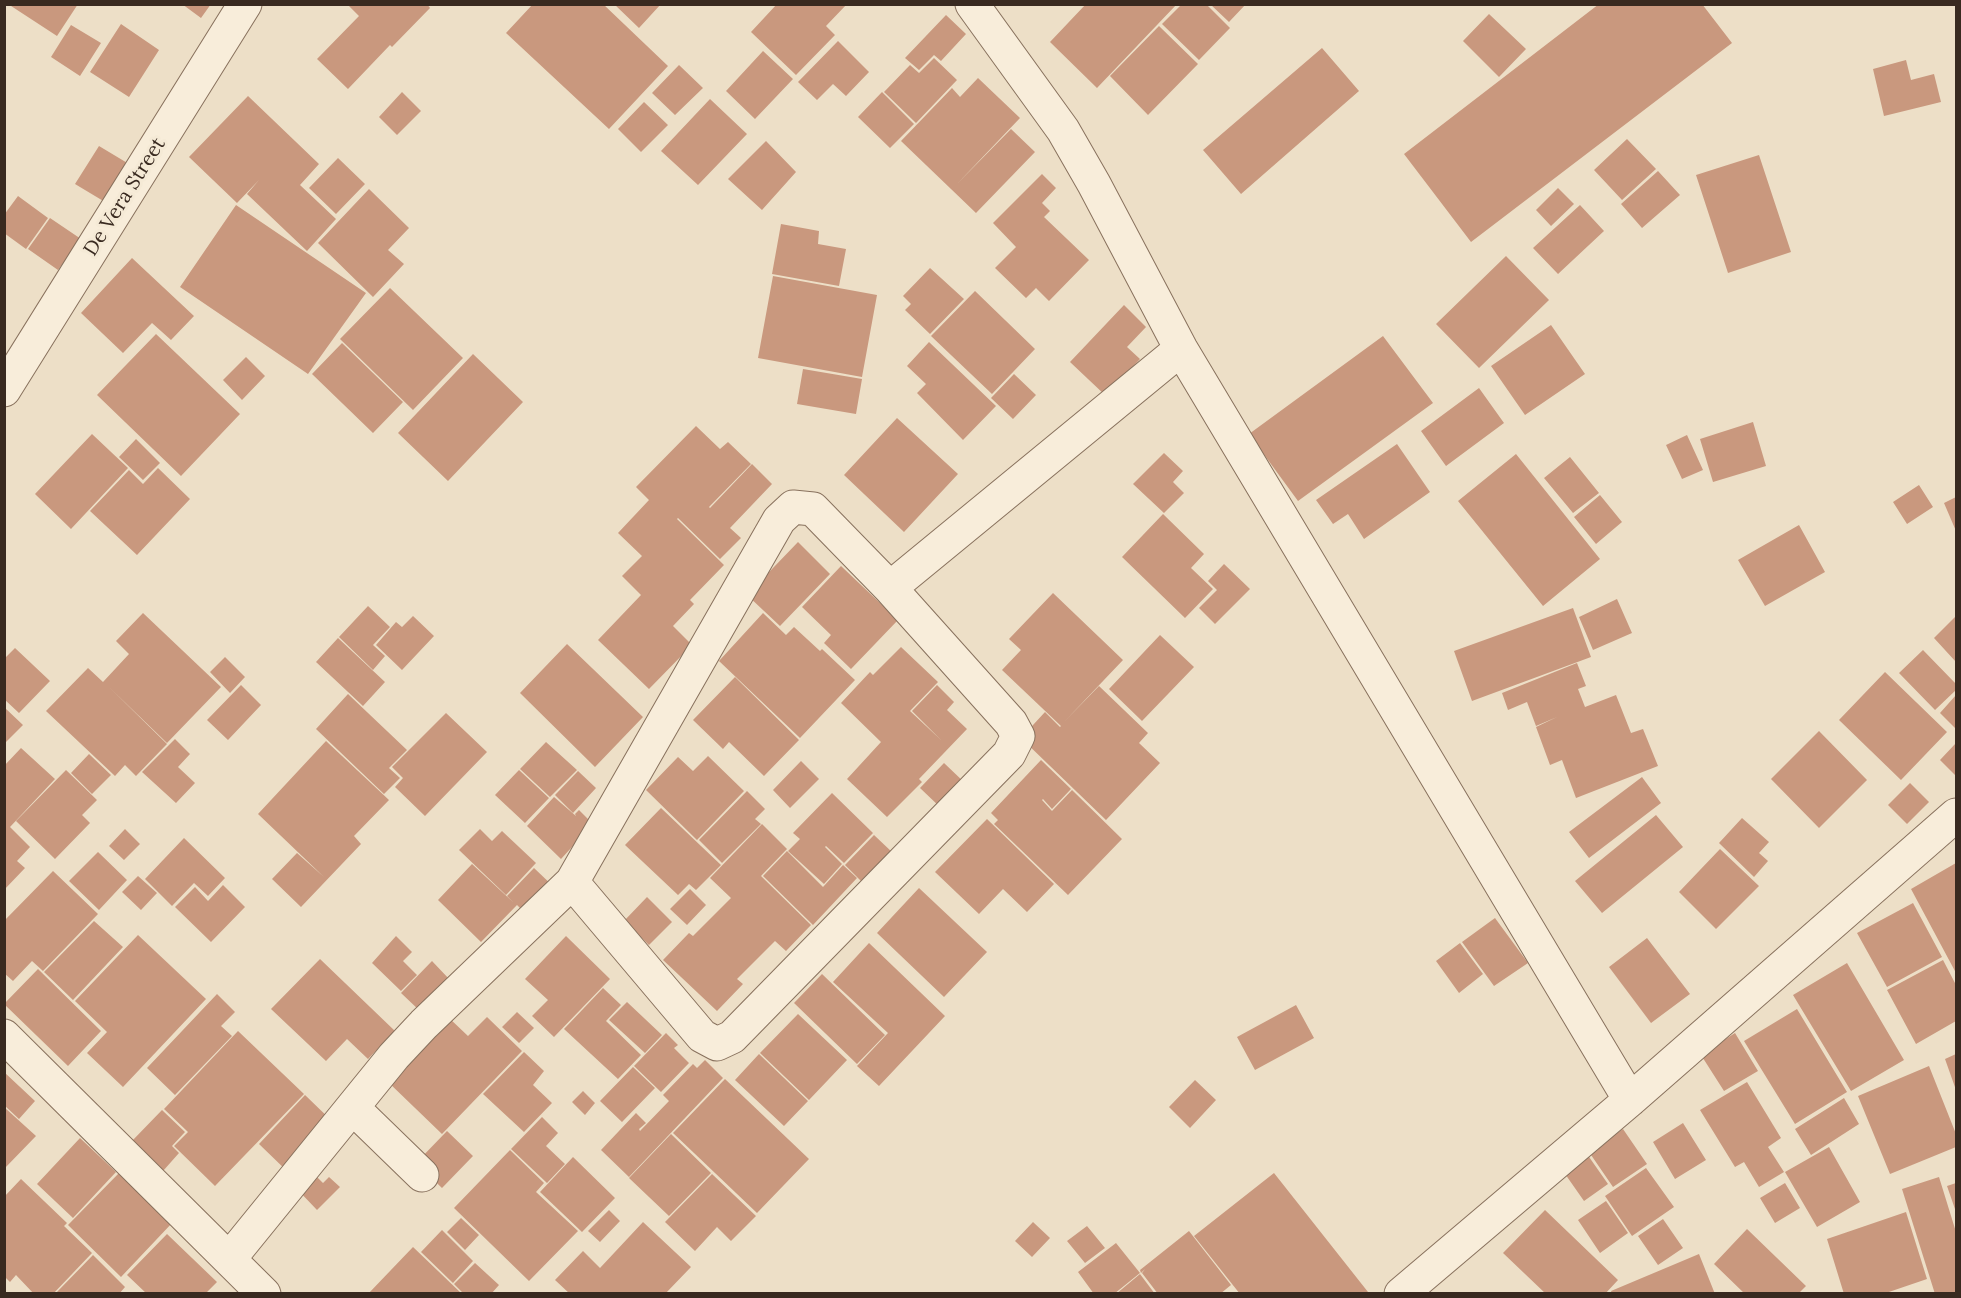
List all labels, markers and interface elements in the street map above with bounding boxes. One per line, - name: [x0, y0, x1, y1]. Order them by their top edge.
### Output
- street label: De Vera Street: [79, 133, 171, 261]

